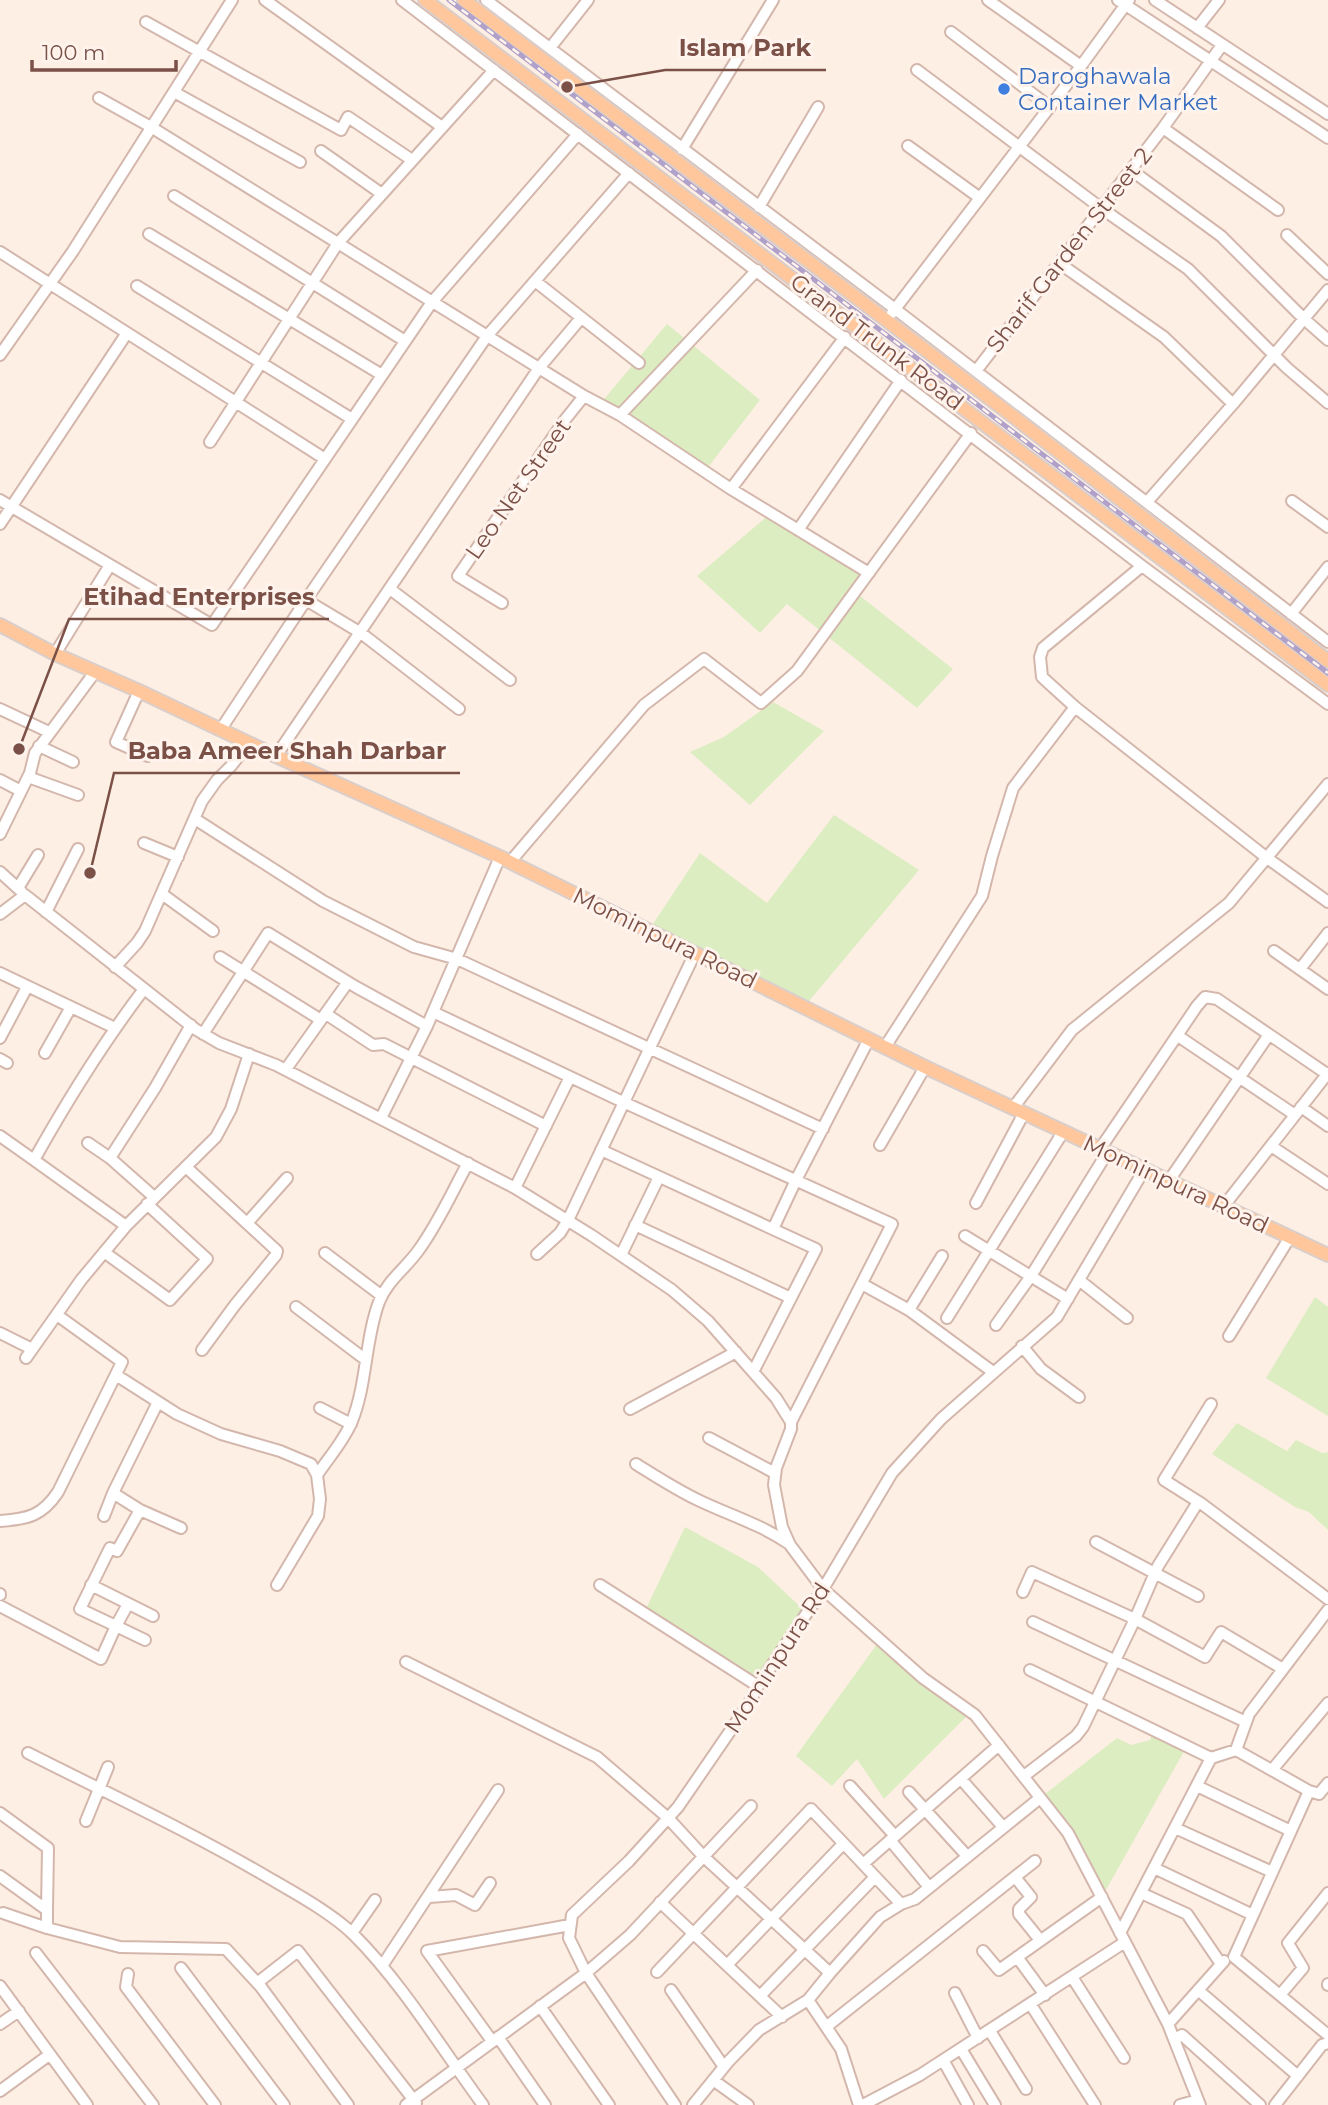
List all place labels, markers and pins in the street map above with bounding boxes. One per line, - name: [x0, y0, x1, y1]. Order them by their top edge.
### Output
- callout: Islam Park: [665, 25, 826, 70]
- place label: Daroghawala Container Market: [1018, 62, 1218, 116]
- marker: Daroghawala Container Market: [996, 81, 1012, 97]
- callout: Etihad Enterprises: [69, 574, 329, 619]
- callout: Baba Ameer Shah Darbar: [114, 728, 460, 773]

